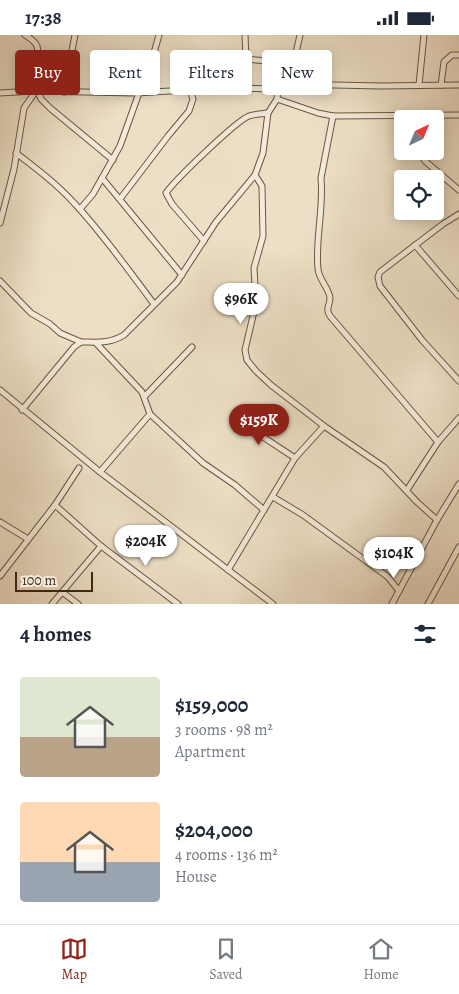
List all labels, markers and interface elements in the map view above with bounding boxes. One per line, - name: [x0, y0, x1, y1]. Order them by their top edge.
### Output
- text: 17:38: [25, 5, 62, 31]
- chip: Buy: [15, 50, 80, 95]
- chip: Rent: [90, 50, 160, 95]
- chip: Filters: [170, 50, 252, 95]
- chip: New: [262, 50, 332, 95]
- north arrow: [394, 110, 444, 160]
- map controls: [394, 110, 444, 220]
- button: locate: [394, 170, 444, 220]
- pin: $96K: [211, 283, 271, 325]
- text: $96K: [225, 288, 257, 310]
- pin: $159K: [224, 403, 294, 446]
- text: $159K: [240, 409, 278, 431]
- pin: $204K: [111, 525, 181, 567]
- text: $204K: [125, 530, 167, 552]
- pin: $104K: [359, 537, 429, 579]
- text: $104K: [374, 542, 414, 564]
- scale bar: [15, 569, 92, 592]
- text: 100 m: [22, 571, 56, 590]
- text: 4 homes: [20, 620, 92, 648]
- icon: filters: [411, 620, 439, 648]
- text: $159,000: [175, 691, 248, 719]
- icon: home: [60, 697, 120, 757]
- text: 3 rooms · 98 m²: [175, 719, 273, 741]
- text: Apartment: [175, 741, 246, 763]
- text: $204,000: [175, 816, 253, 844]
- icon: home: [60, 822, 120, 882]
- text: 4 rooms · 136 m²: [175, 844, 278, 866]
- text: House: [175, 866, 217, 888]
- tab: Map: [60, 935, 88, 984]
- tab: Saved: [209, 935, 243, 984]
- tab: Home: [363, 935, 399, 984]

